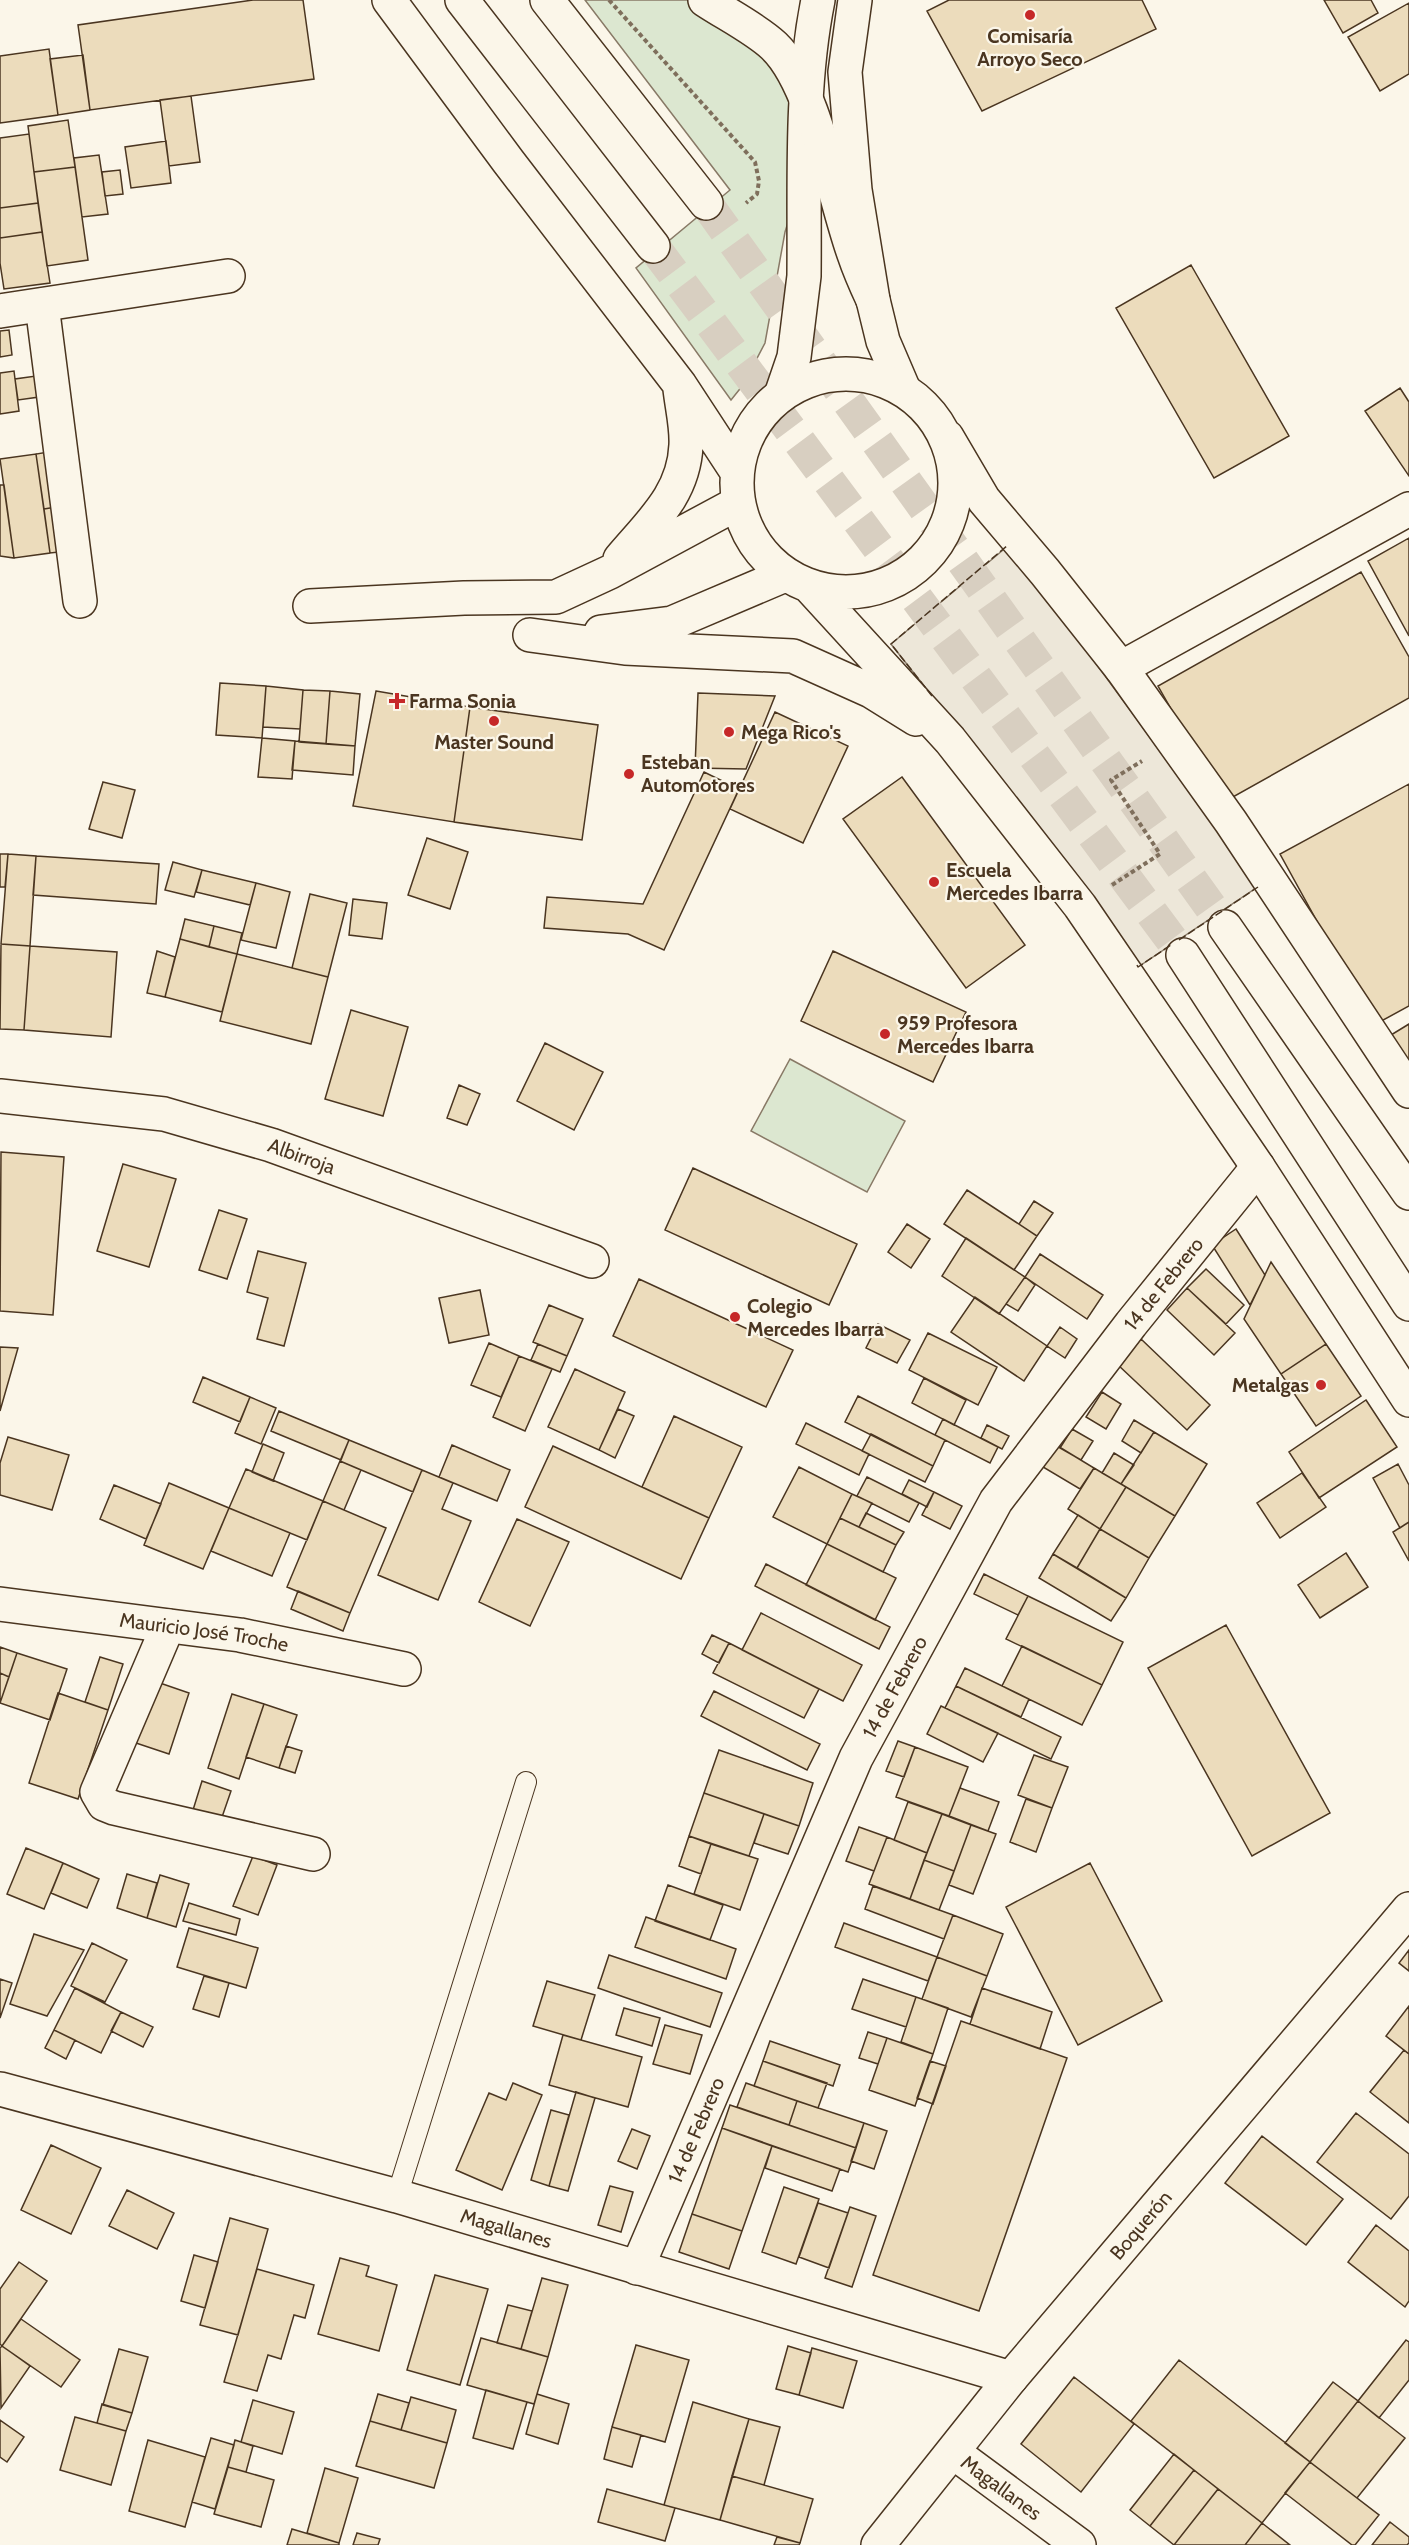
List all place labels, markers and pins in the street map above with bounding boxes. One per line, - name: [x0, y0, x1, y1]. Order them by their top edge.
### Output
- marker: Comisaría Arroyo Seco: [1023, 8, 1037, 22]
- place label: Comisaría Arroyo Seco: [977, 24, 1083, 71]
- place label: Farma Sonia: [409, 689, 516, 713]
- marker: Farma Sonia: [390, 694, 404, 708]
- marker: Master Sound: [487, 714, 501, 728]
- place label: Mega Rico's: [741, 720, 841, 744]
- marker: Mega Rico's: [722, 725, 736, 739]
- place label: Master Sound: [434, 730, 554, 754]
- place label: Esteban Automotores: [641, 750, 755, 797]
- marker: Esteban Automotores: [622, 767, 636, 781]
- place label: Escuela Mercedes Ibarra: [946, 858, 1083, 905]
- marker: Escuela Mercedes Ibarra: [927, 875, 941, 889]
- place label: 959 Profesora Mercedes Ibarra: [897, 1011, 1034, 1058]
- marker: 959 Profesora Mercedes Ibarra: [878, 1027, 892, 1041]
- place label: Colegio Mercedes Ibarra: [747, 1294, 884, 1341]
- marker: Colegio Mercedes Ibarra: [728, 1310, 742, 1324]
- place label: Metalgas: [1232, 1373, 1309, 1397]
- marker: Metalgas: [1314, 1378, 1328, 1392]

